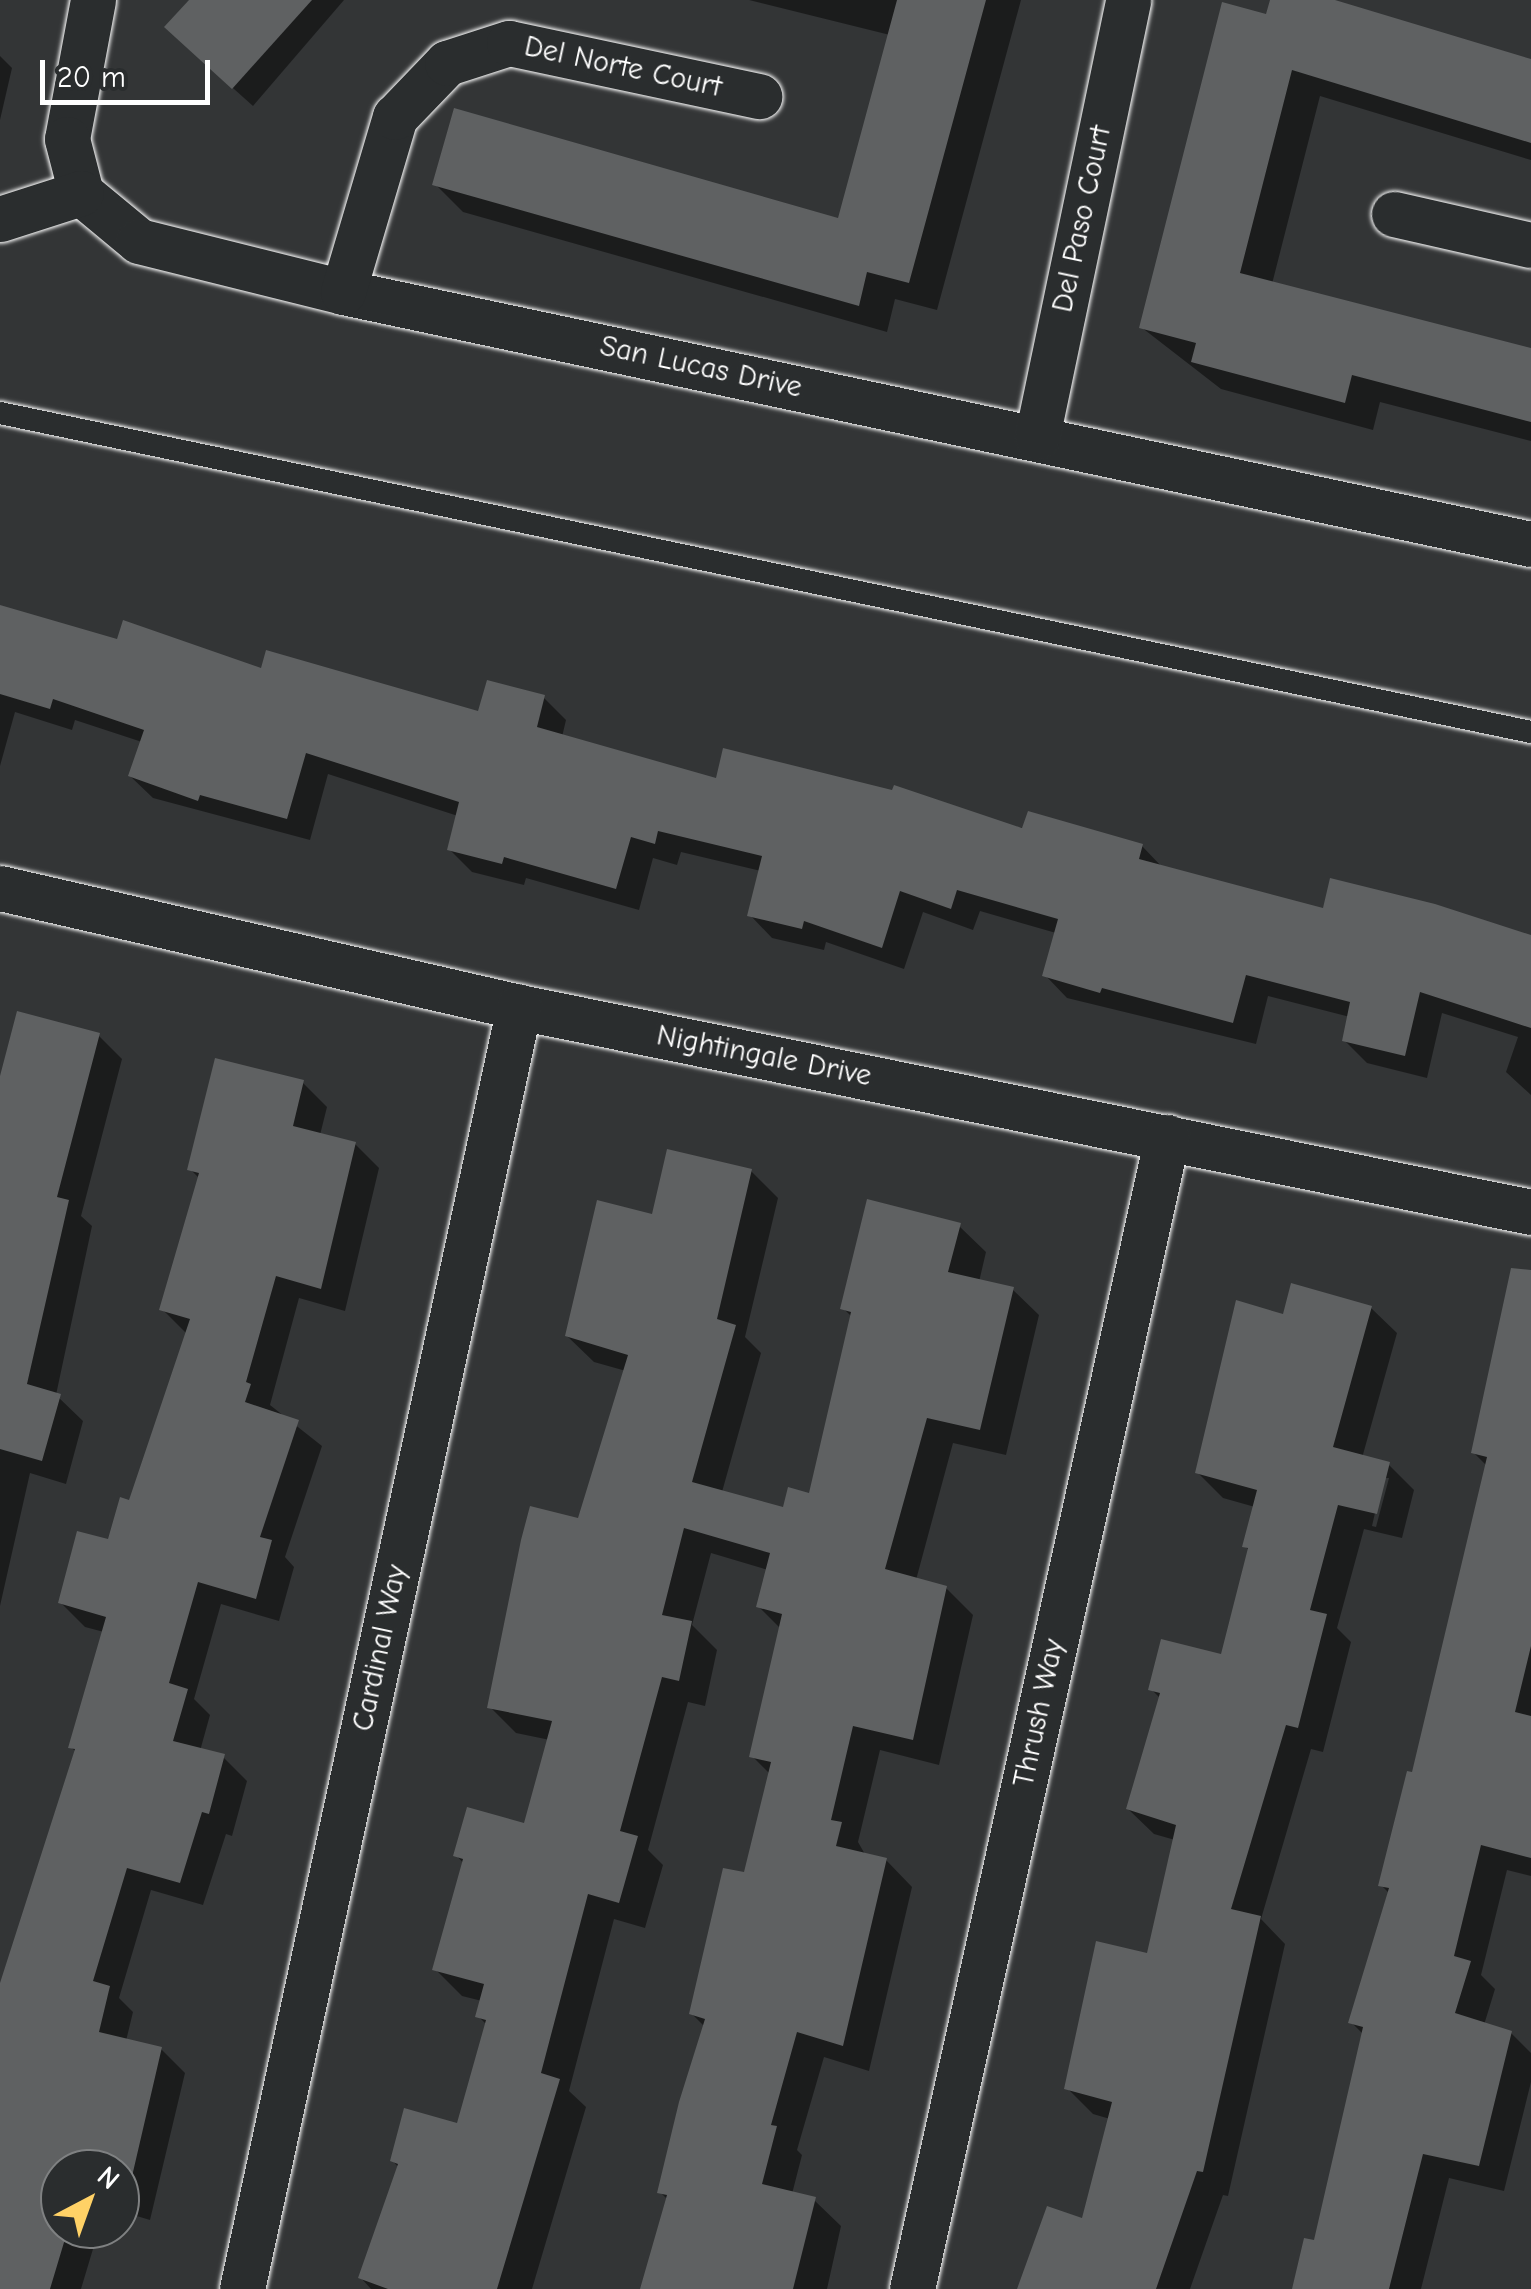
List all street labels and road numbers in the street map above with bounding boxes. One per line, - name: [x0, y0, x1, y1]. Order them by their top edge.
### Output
- street label: Del Norte Court: [521, 29, 725, 105]
- street label: Del Paso Court: [1045, 122, 1119, 316]
- street label: San Lucas Drive: [597, 328, 805, 406]
- street label: Nightingale Drive: [654, 1018, 874, 1094]
- street label: Cardinal Way: [345, 1562, 415, 1734]
- street label: Thrush Way: [1006, 1636, 1072, 1790]

